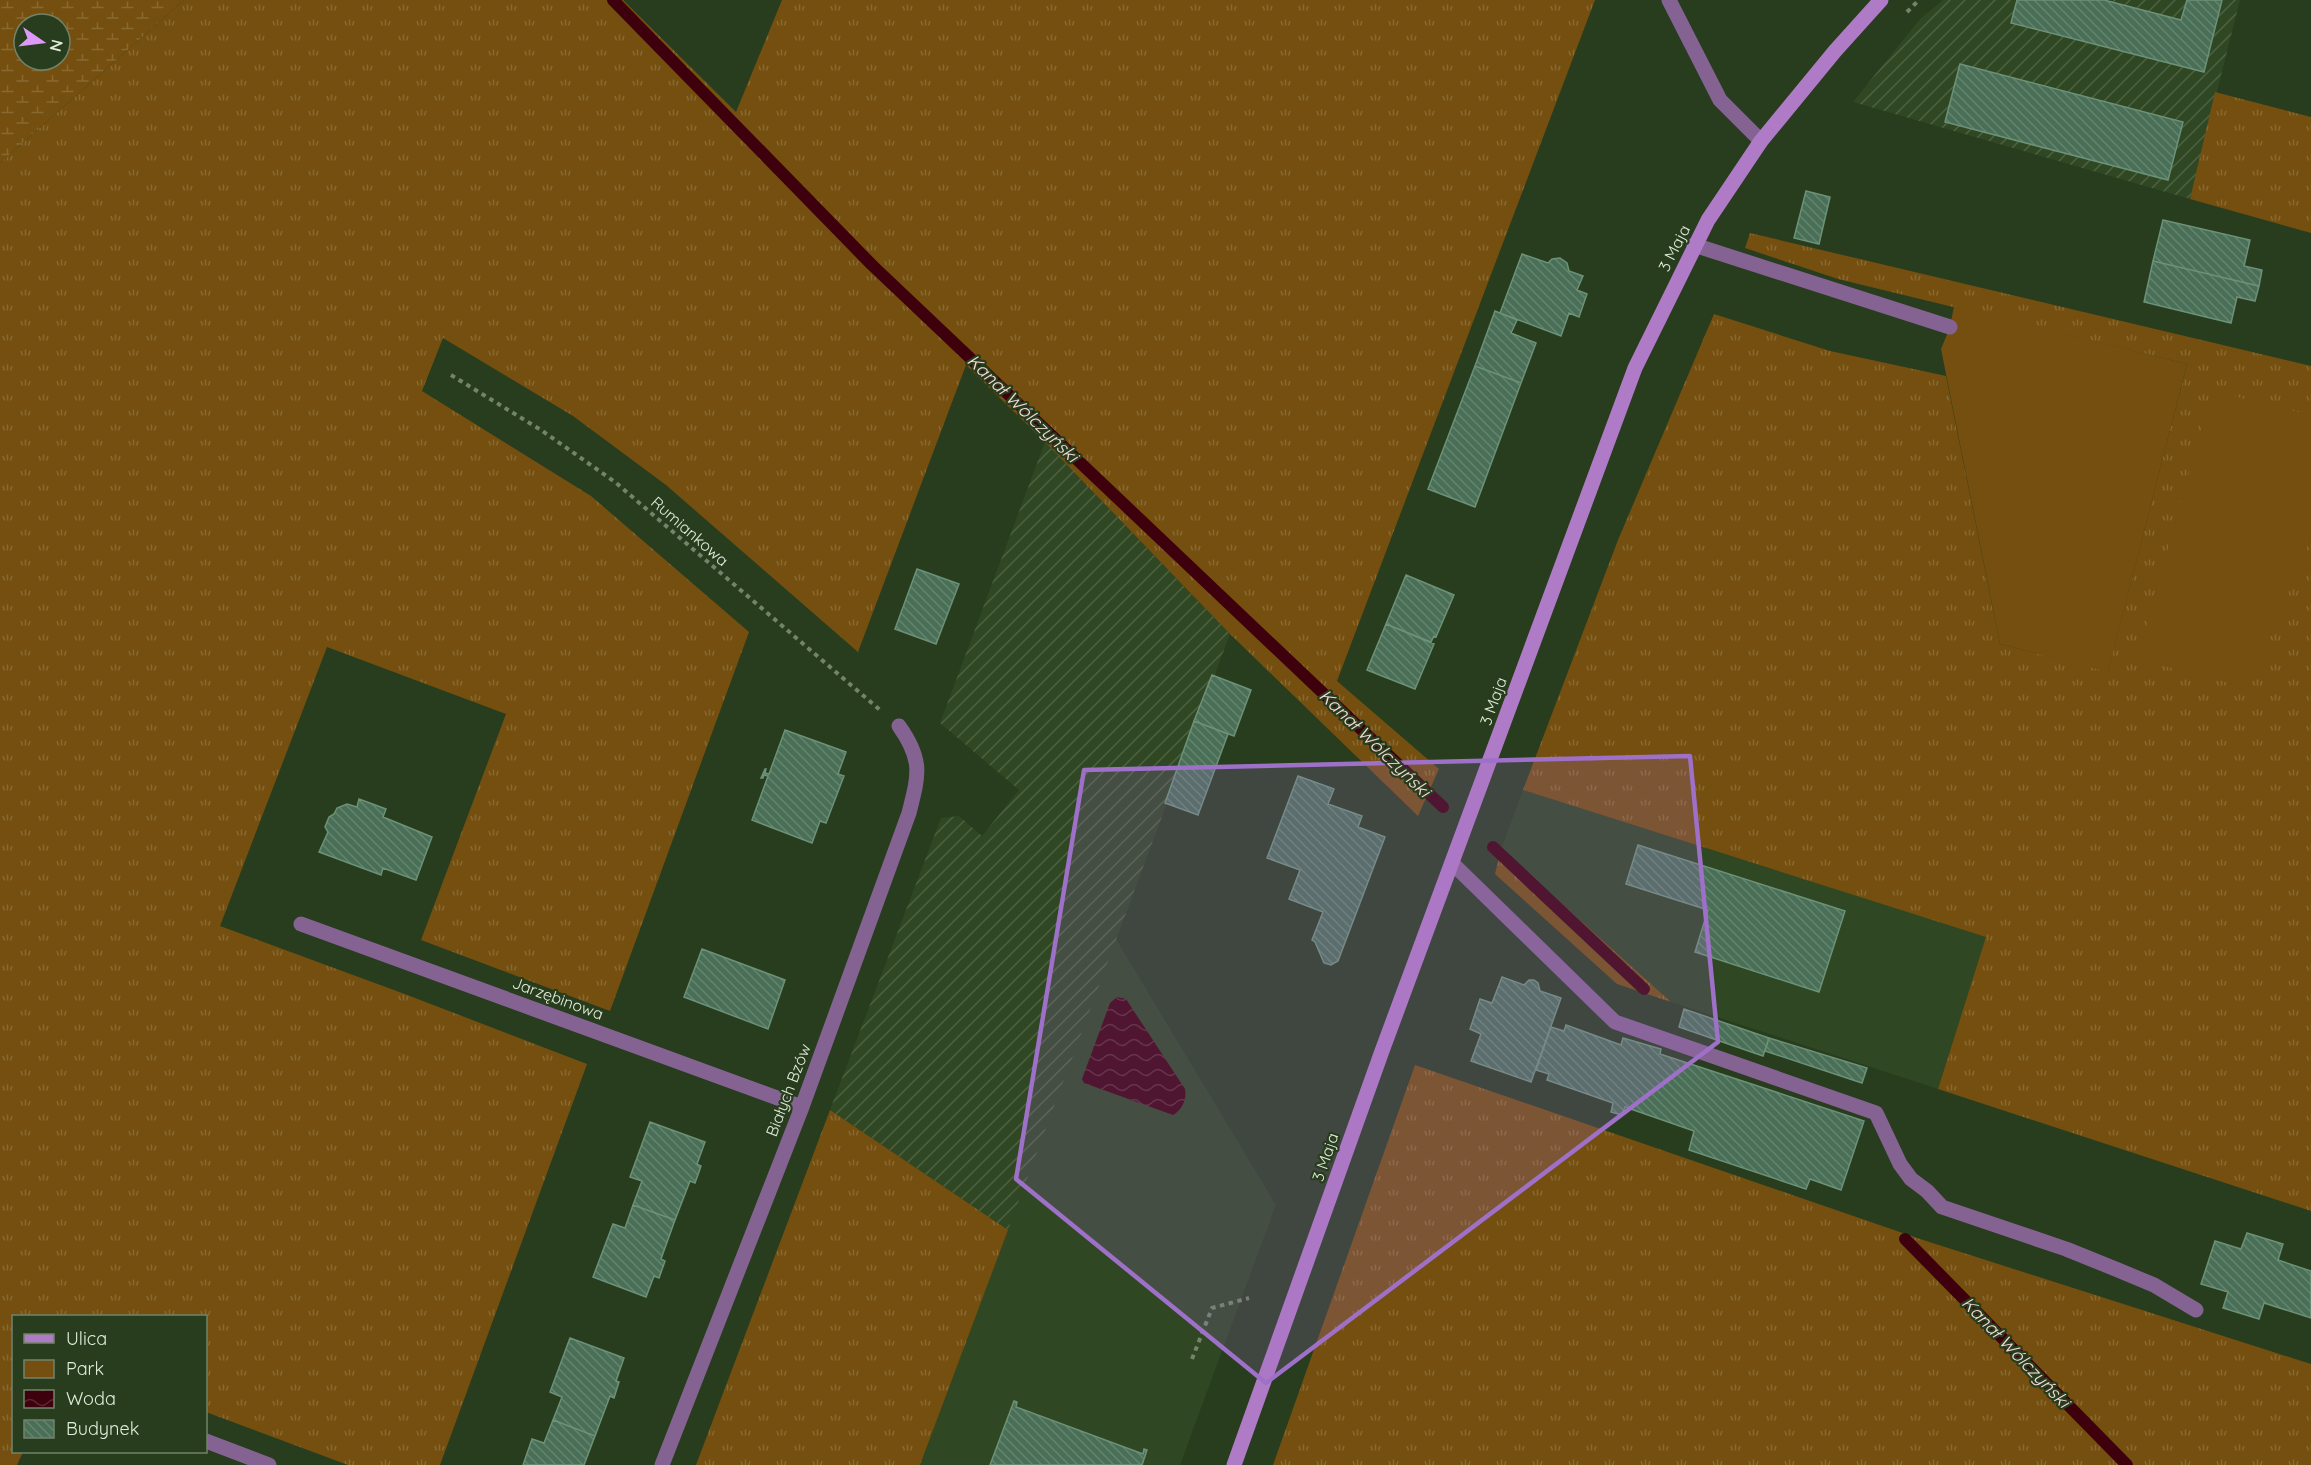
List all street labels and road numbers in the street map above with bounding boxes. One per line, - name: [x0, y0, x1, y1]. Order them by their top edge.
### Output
- street label: 3 Maja: [1654, 221, 1694, 275]
- street label: Rumiankowa: [647, 492, 733, 570]
- street label: 3 Maja: [1475, 674, 1511, 728]
- street label: Jarzębinowa: [510, 972, 606, 1024]
- street label: Białych Bzów: [761, 1041, 815, 1139]
- street label: 3 Maja: [1307, 1130, 1343, 1184]

